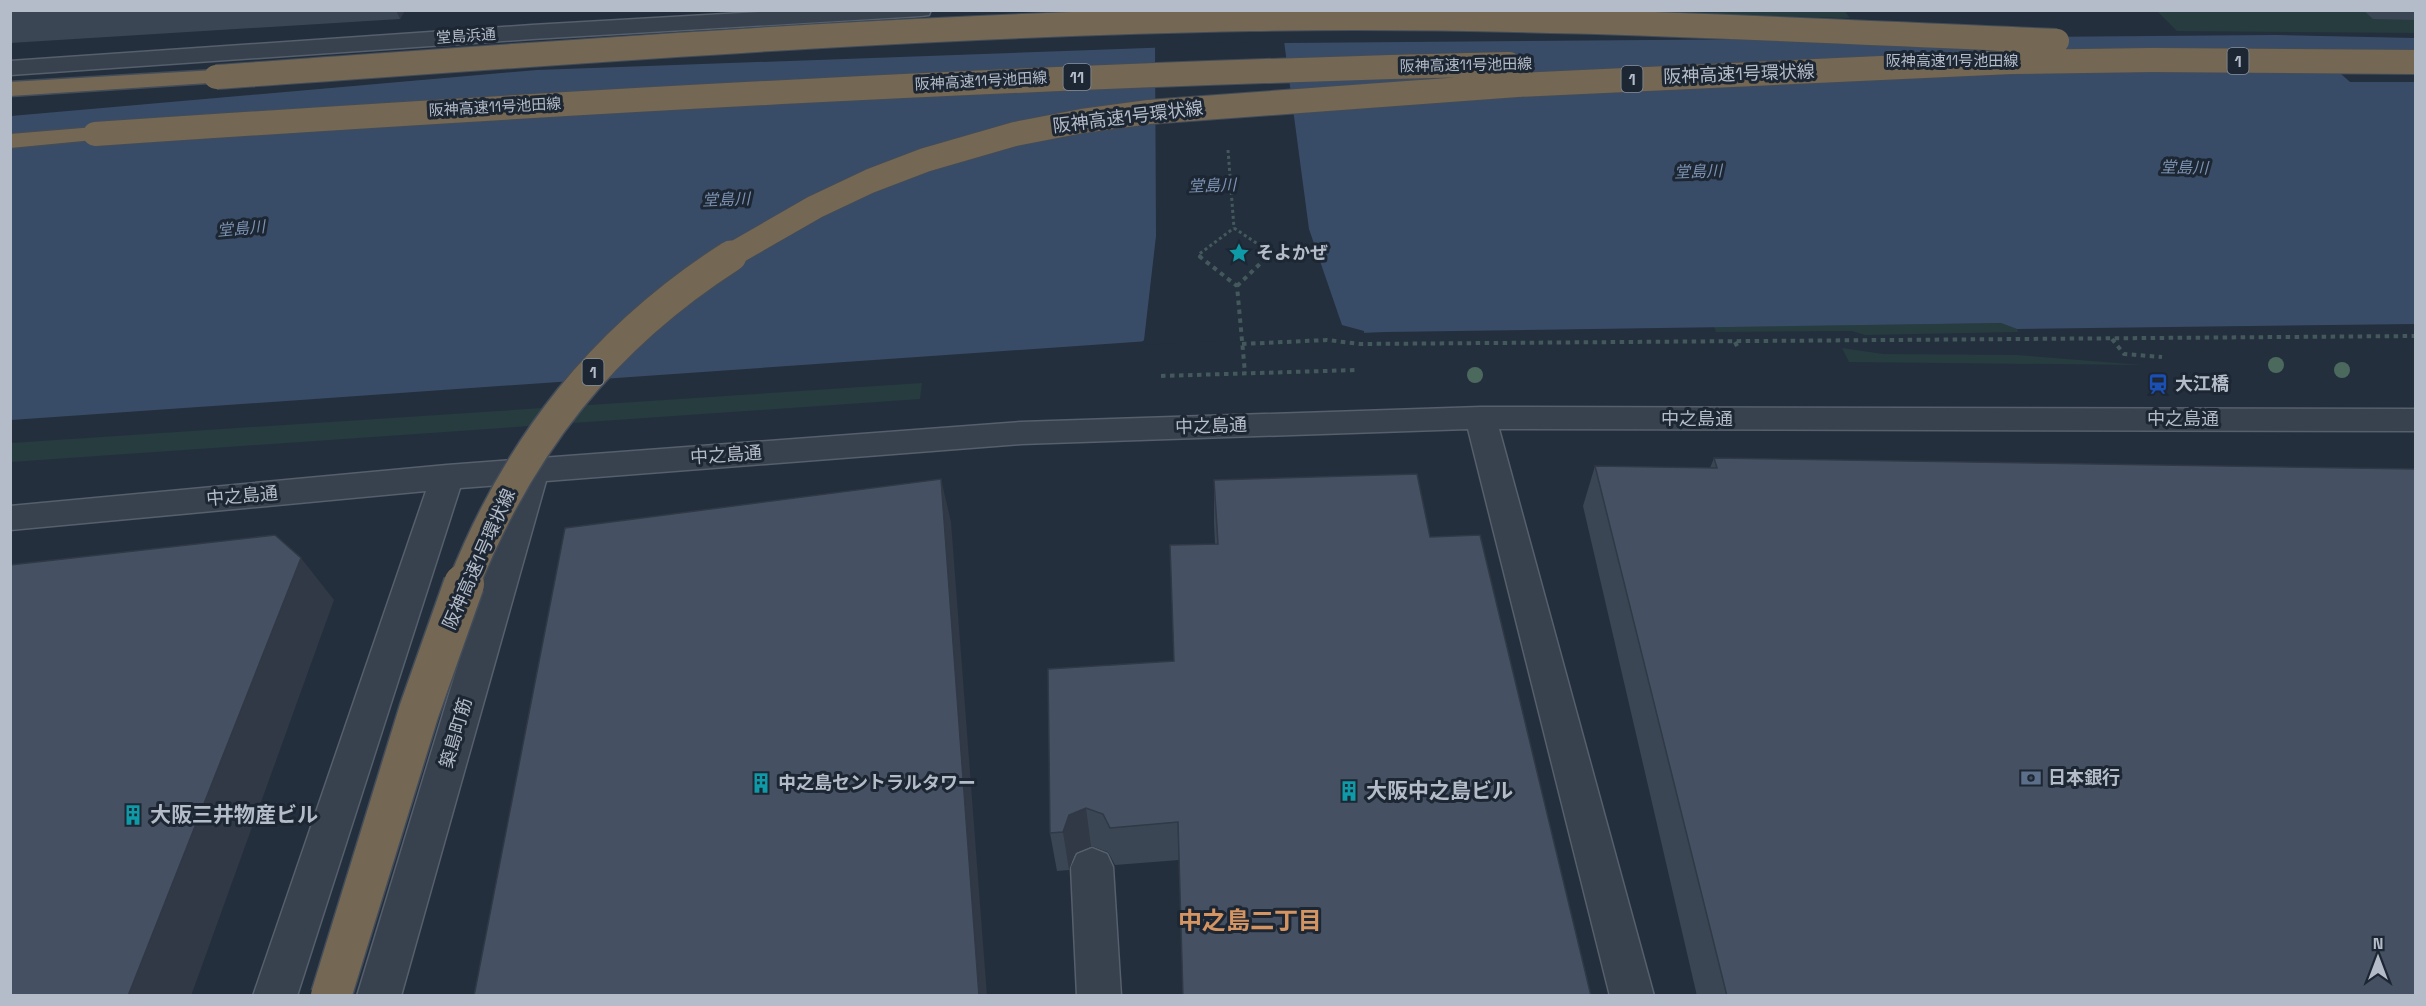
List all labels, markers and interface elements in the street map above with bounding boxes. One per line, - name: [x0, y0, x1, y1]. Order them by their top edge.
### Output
- street label: 堂島浜通: [435, 24, 497, 47]
- road number: 1: [2228, 48, 2248, 74]
- street label: 阪神高速11号池田線: [1886, 51, 2018, 70]
- street label: 阪神高速11号池田線: [1400, 54, 1532, 75]
- street label: 阪神高速1号環状線: [1663, 59, 1815, 88]
- road number: 11: [1064, 64, 1090, 90]
- road number: 1: [1622, 66, 1642, 92]
- street label: 阪神高速11号池田線: [914, 68, 1048, 93]
- street label: 阪神高速11号池田線: [428, 94, 562, 119]
- street label: 阪神高速1号環状線: [1051, 96, 1205, 137]
- water label: 堂島川: [2160, 157, 2210, 178]
- water label: 堂島川: [1674, 160, 1724, 183]
- water label: 堂島川: [1188, 174, 1238, 197]
- water label: 堂島川: [702, 188, 752, 211]
- water label: 堂島川: [216, 216, 268, 241]
- place icon: そよかぜ: [1227, 241, 1251, 265]
- place label: そよかぜ: [1256, 241, 1328, 264]
- road number: 1: [582, 359, 604, 385]
- station icon: 大江橋: [2146, 372, 2170, 396]
- place label: 大江橋: [2175, 372, 2229, 395]
- street label: 中之島通: [1661, 407, 1733, 430]
- street label: 中之島通: [2147, 407, 2219, 430]
- street label: 中之島通: [1175, 413, 1247, 438]
- street label: 中之島通: [689, 441, 763, 468]
- street label: 中之島通: [205, 481, 279, 510]
- street label: 阪神高速1号環状線: [437, 485, 520, 633]
- street label: 築島町筋: [435, 695, 476, 771]
- bank icon: 日本銀行: [2019, 766, 2043, 790]
- place label: 日本銀行: [2048, 766, 2120, 789]
- building icon: 中之島セントラルタワー: [749, 771, 773, 795]
- place label: 中之島セントラルタワー: [778, 771, 976, 794]
- place label: 大阪中之島ビル: [1366, 777, 1513, 804]
- building icon: 大阪中之島ビル: [1337, 779, 1361, 803]
- place label: 大阪三井物産ビル: [150, 801, 318, 828]
- building icon: 大阪三井物産ビル: [121, 803, 145, 827]
- district label: 中之島二丁目: [1178, 905, 1322, 936]
- north arrow: [2348, 928, 2408, 988]
- text: N: [2373, 933, 2383, 954]

